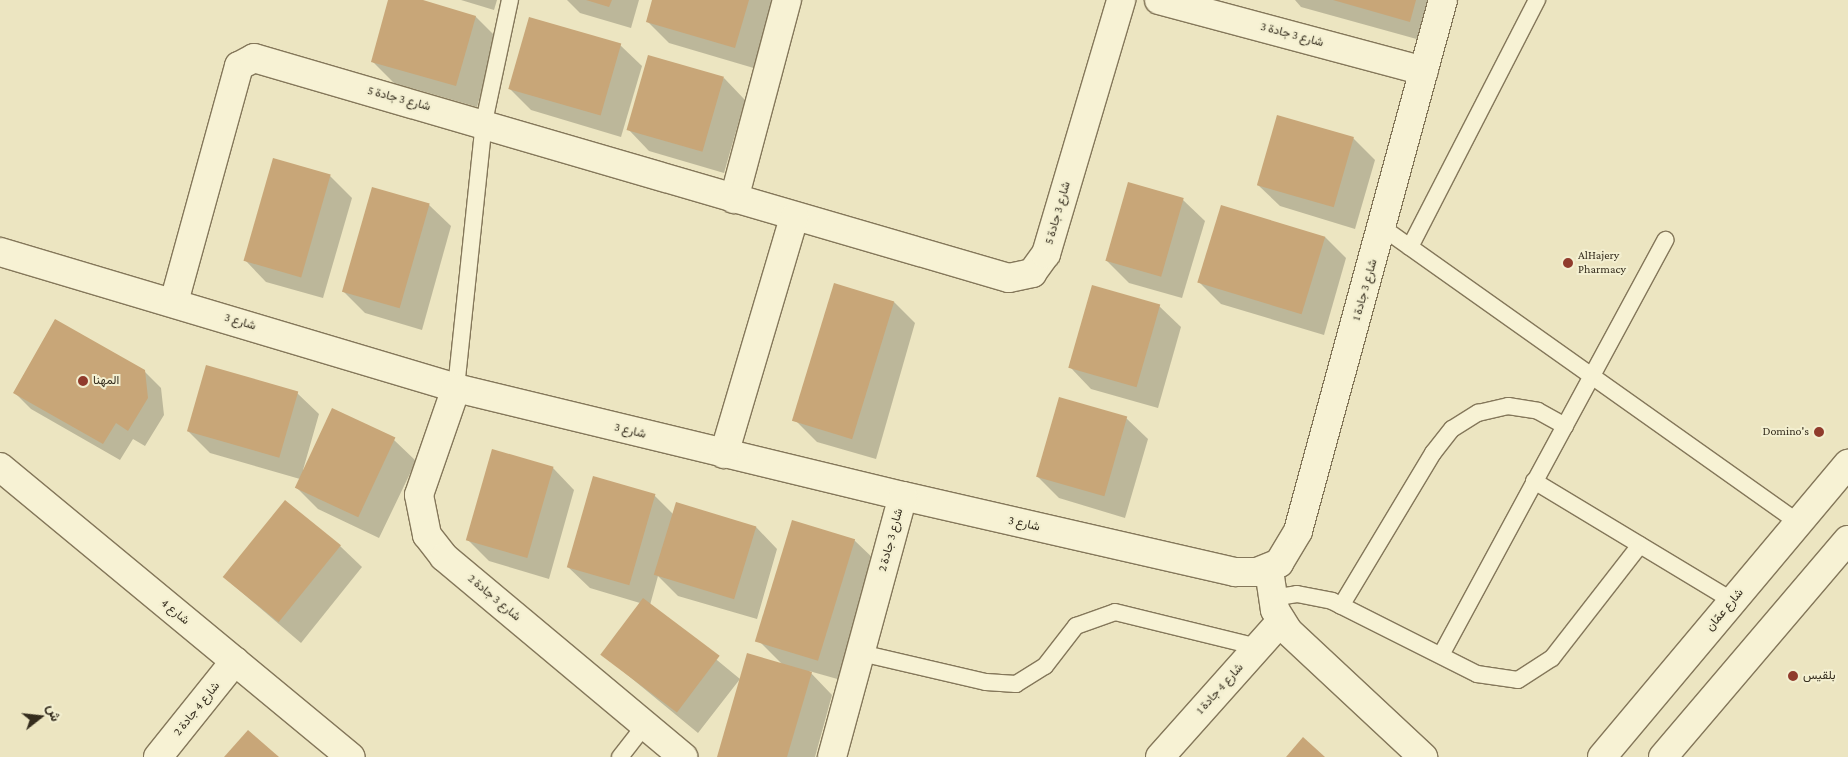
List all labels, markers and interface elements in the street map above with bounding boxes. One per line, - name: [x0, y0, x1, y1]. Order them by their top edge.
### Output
- street label: شارع 3 جادة 3: [1259, 20, 1325, 50]
- street label: شارع 3 جادة 5: [366, 84, 432, 114]
- street label: شارع 3 جادة 5: [1042, 180, 1074, 246]
- place label: AlHajery Pharmacy: [1578, 249, 1626, 277]
- marker: AlHajery Pharmacy: [1562, 257, 1574, 269]
- street label: شارع 3 جادة 1: [1349, 258, 1381, 322]
- street label: شارع 3: [223, 310, 257, 334]
- place label: المهنا: [93, 374, 119, 388]
- marker: المهنا: [77, 375, 89, 387]
- street label: شارع 3: [613, 420, 647, 442]
- place label: Domino's: [1762, 425, 1809, 439]
- marker: Domino's: [1813, 426, 1825, 438]
- street label: شارع 3 جادة 2: [876, 507, 906, 573]
- street label: شارع 3: [1007, 513, 1041, 535]
- street label: شارع 3 جادة 2: [465, 572, 523, 624]
- street label: شارع عمّان: [1703, 586, 1747, 634]
- street label: شارع 4: [158, 596, 192, 628]
- street label: شارع 4 جادة 1: [1193, 661, 1247, 717]
- place label: بلقيس: [1803, 669, 1836, 683]
- marker: بلقيس: [1787, 670, 1799, 682]
- street label: شارع 4 جادة 2: [171, 679, 223, 739]
- north arrow: [15, 692, 65, 742]
- text: ش: [44, 703, 64, 723]

